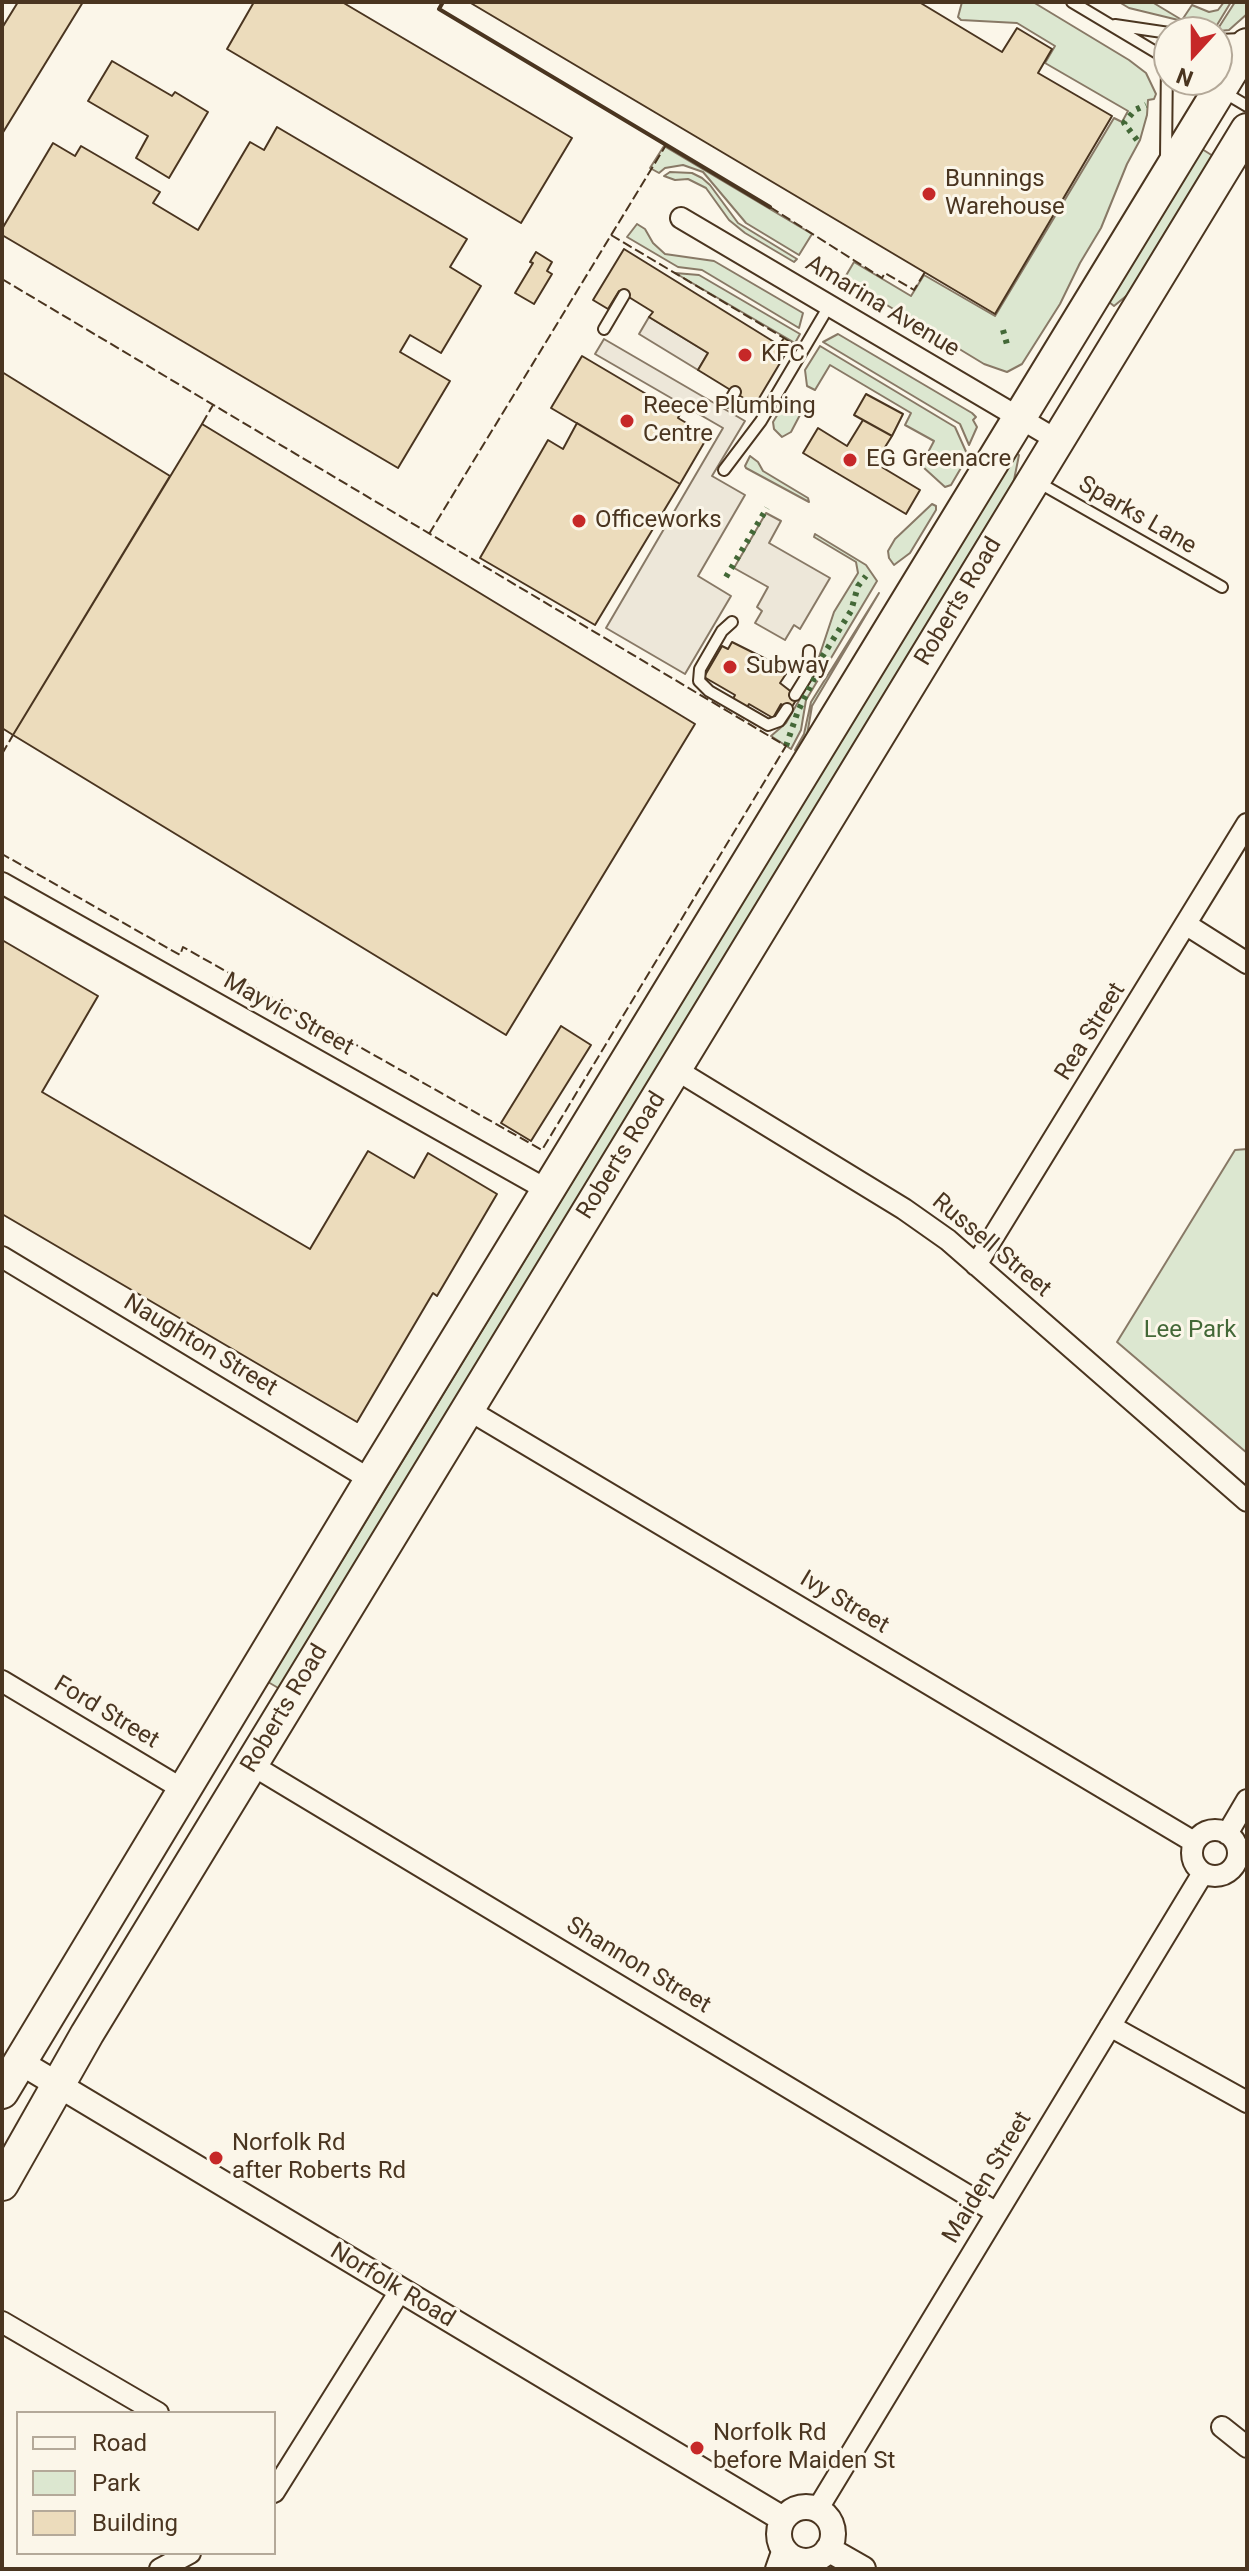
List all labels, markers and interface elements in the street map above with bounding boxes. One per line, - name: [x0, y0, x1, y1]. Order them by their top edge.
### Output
- north arrow: [1153, 16, 1233, 96]
- text: N: [1173, 63, 1197, 91]
- place label: Bunnings Warehouse: [945, 166, 1065, 222]
- marker: Bunnings Warehouse: [920, 185, 938, 203]
- street label: Amarina Avenue: [800, 250, 964, 364]
- place label: KFC: [761, 341, 805, 369]
- marker: KFC: [736, 346, 754, 364]
- place label: Reece Plumbing Centre: [643, 393, 816, 449]
- marker: Reece Plumbing Centre: [618, 412, 636, 430]
- place label: EG Greenacre: [866, 446, 1011, 474]
- marker: EG Greenacre: [841, 451, 859, 469]
- street label: Sparks Lane: [1073, 471, 1201, 561]
- place label: Officeworks: [595, 507, 722, 535]
- marker: Officeworks: [570, 512, 588, 530]
- street label: Roberts Road: [909, 533, 1009, 671]
- place label: Subway: [746, 653, 829, 681]
- marker: Subway: [721, 658, 739, 676]
- street label: Mayvic Street: [218, 967, 358, 1063]
- street label: Rea Street: [1050, 978, 1132, 1086]
- street label: Roberts Road: [571, 1087, 673, 1225]
- street label: Russell Street: [926, 1188, 1056, 1304]
- street label: Naughton Street: [118, 1289, 282, 1403]
- park label: Lee Park: [1144, 1317, 1236, 1345]
- street label: Ivy Street: [794, 1565, 894, 1641]
- street label: Roberts Road: [235, 1640, 335, 1778]
- street label: Ford Street: [48, 1670, 164, 1756]
- street label: Shannon Street: [561, 1912, 715, 2020]
- street label: Maiden Street: [937, 2107, 1039, 2249]
- place label: Norfolk Rd after Roberts Rd: [232, 2130, 406, 2186]
- marker: Norfolk Rd after Roberts Rd: [207, 2149, 225, 2167]
- street label: Norfolk Road: [325, 2238, 459, 2334]
- legend: [16, 2411, 276, 2555]
- place label: Norfolk Rd before Maiden St: [713, 2420, 895, 2476]
- text: Road: [92, 2429, 147, 2457]
- marker: Norfolk Rd before Maiden St: [688, 2439, 706, 2457]
- text: Park: [92, 2469, 140, 2497]
- text: Building: [92, 2509, 178, 2537]

